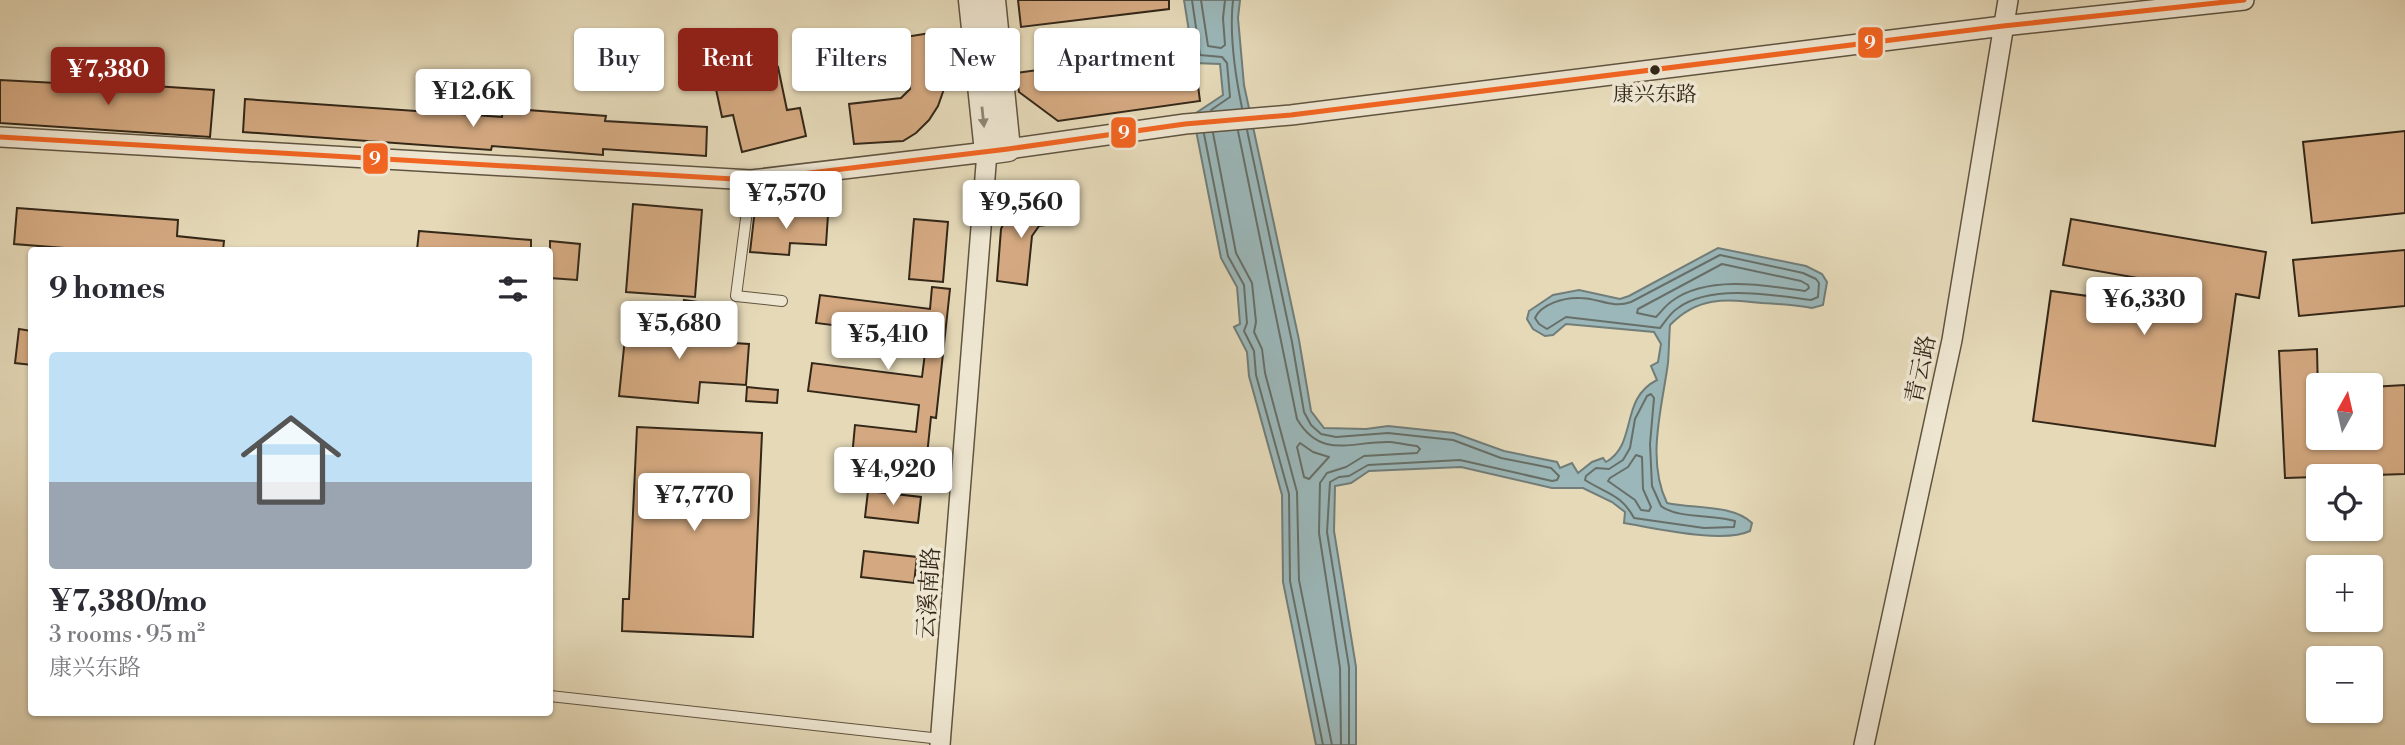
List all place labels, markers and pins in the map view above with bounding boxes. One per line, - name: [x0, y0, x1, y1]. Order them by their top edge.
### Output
- pin: ¥7,380: [51, 48, 165, 107]
- marker: 康兴东路: [1648, 63, 1662, 77]
- pin: ¥12.6K: [416, 69, 530, 129]
- place label: 康兴东路: [1613, 82, 1697, 108]
- pin: ¥7,570: [729, 172, 843, 231]
- pin: ¥9,560: [964, 180, 1078, 240]
- pin: ¥6,330: [2087, 278, 2201, 337]
- pin: ¥5,680: [622, 302, 736, 361]
- pin: ¥5,410: [831, 312, 945, 372]
- pin: ¥4,920: [836, 448, 950, 507]
- pin: ¥7,770: [637, 474, 751, 533]

